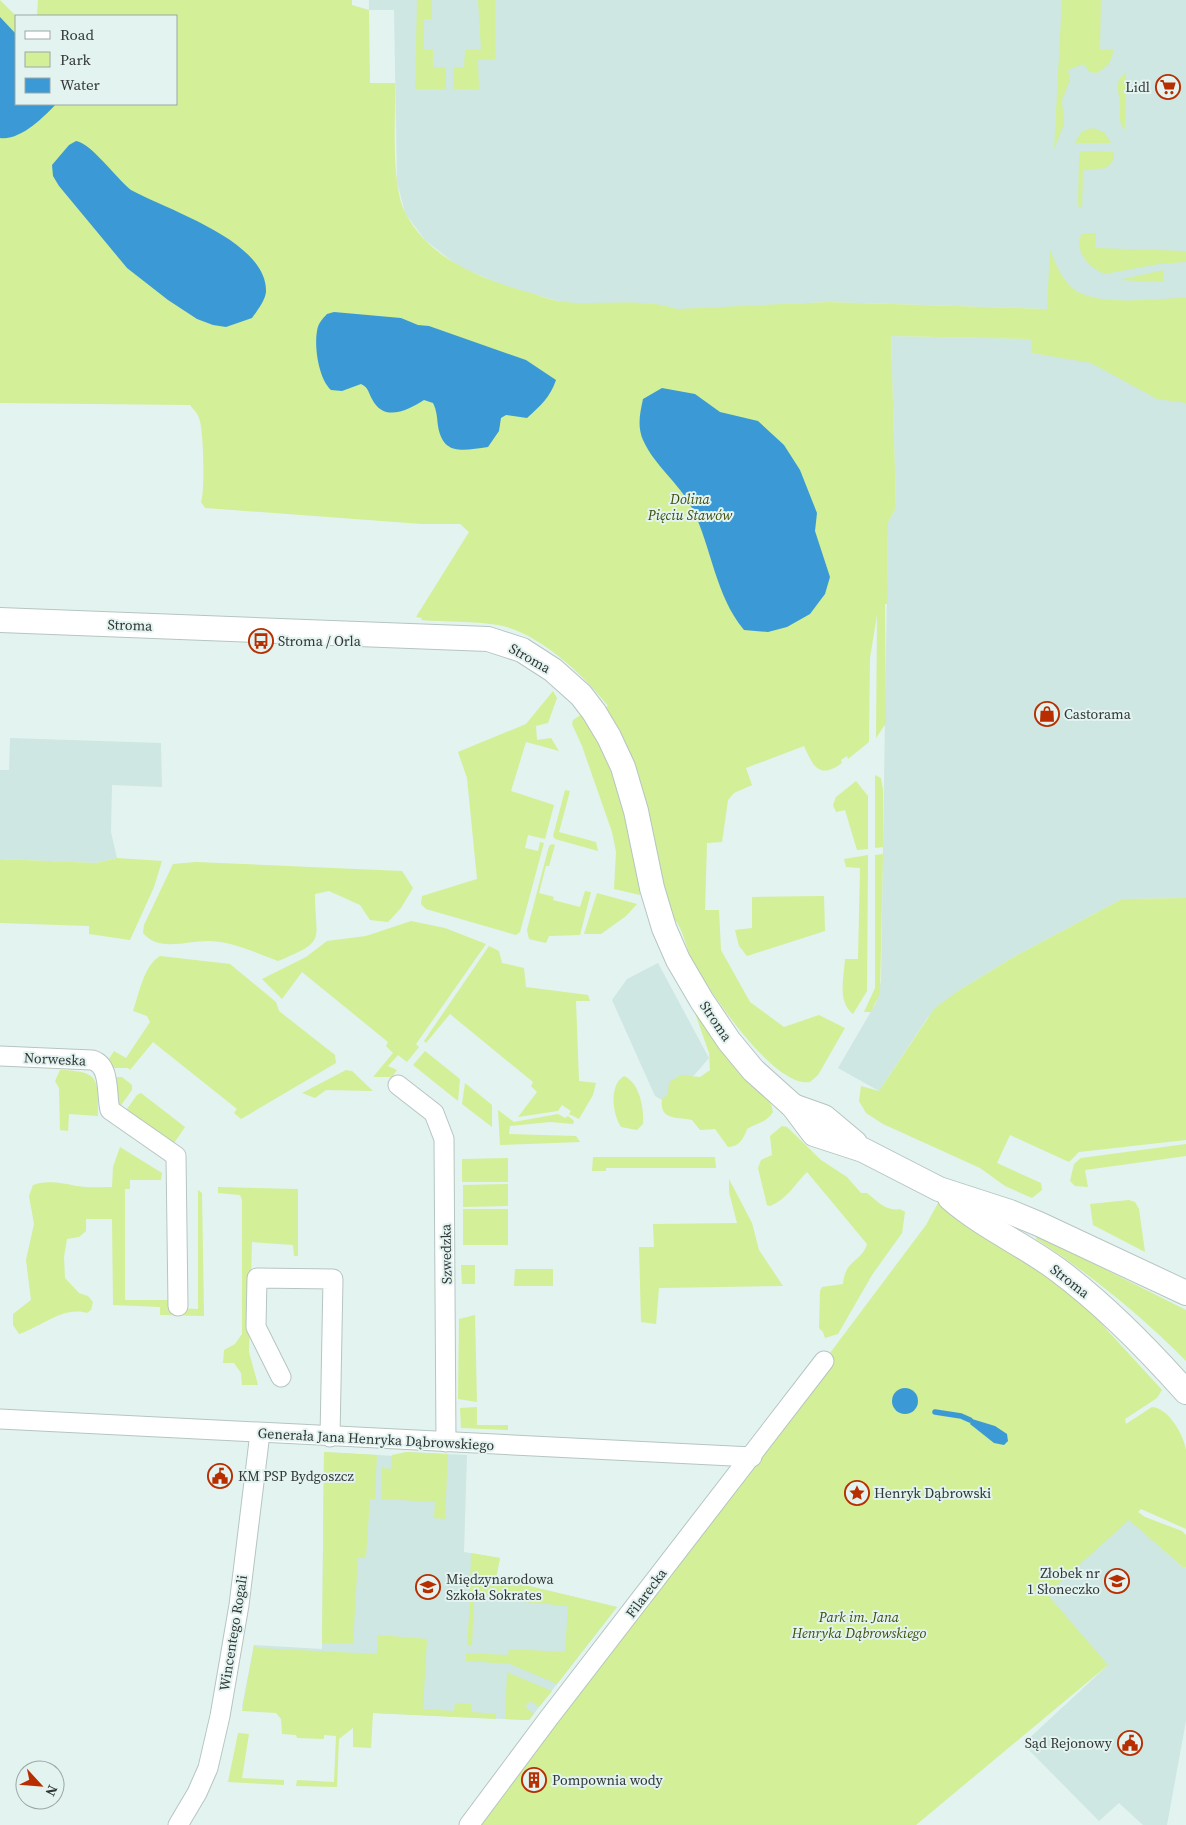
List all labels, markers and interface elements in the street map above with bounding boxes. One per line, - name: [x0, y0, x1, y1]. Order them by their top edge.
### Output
- legend: [15, 15, 178, 105]
- text: Road: [60, 24, 94, 45]
- text: Park: [60, 49, 92, 70]
- text: Water: [60, 74, 101, 95]
- supermarket icon: Lidl: [1155, 74, 1181, 100]
- place label: Lidl: [1125, 77, 1150, 97]
- park label: Dolina Pięciu Stawów: [647, 489, 733, 525]
- street label: Stroma: [107, 614, 154, 636]
- bus stop icon: Stroma / Orla: [248, 628, 274, 654]
- place label: Stroma / Orla: [278, 631, 362, 651]
- street label: Stroma: [506, 638, 555, 678]
- shop icon: Castorama: [1034, 701, 1060, 727]
- place label: Castorama: [1064, 704, 1132, 724]
- street label: Stroma: [695, 997, 737, 1046]
- street label: Norweska: [23, 1047, 87, 1071]
- street label: Szwedzka: [435, 1223, 457, 1284]
- street label: Stroma: [1046, 1259, 1094, 1303]
- street label: Generała Jana Henryka Dąbrowskiego: [257, 1423, 495, 1455]
- public building icon: KM PSP Bydgoszcz: [207, 1463, 233, 1489]
- place label: KM PSP Bydgoszcz: [238, 1466, 355, 1486]
- place icon: Henryk Dąbrowski: [844, 1480, 870, 1506]
- place label: Henryk Dąbrowski: [874, 1483, 991, 1503]
- street label: Filarecka: [621, 1563, 672, 1622]
- place label: Złobek nr 1 Słoneczko: [1027, 1563, 1100, 1599]
- school or university icon: Złobek nr 1 Słoneczko: [1104, 1568, 1130, 1594]
- place label: Międzynarodowa Szkoła Sokrates: [446, 1569, 555, 1605]
- street label: Wincentego Rogali: [214, 1574, 252, 1692]
- school or university icon: Międzynarodowa Szkoła Sokrates: [415, 1574, 441, 1600]
- park label: Park im. Jana Henryka Dąbrowskiego: [791, 1607, 926, 1643]
- public building icon: Sąd Rejonowy: [1117, 1730, 1143, 1756]
- place label: Sąd Rejonowy: [1025, 1733, 1113, 1753]
- north arrow: [15, 1760, 65, 1810]
- building icon: Pompownia wody: [521, 1767, 547, 1793]
- place label: Pompownia wody: [552, 1770, 664, 1790]
- text: N: [40, 1782, 63, 1800]

